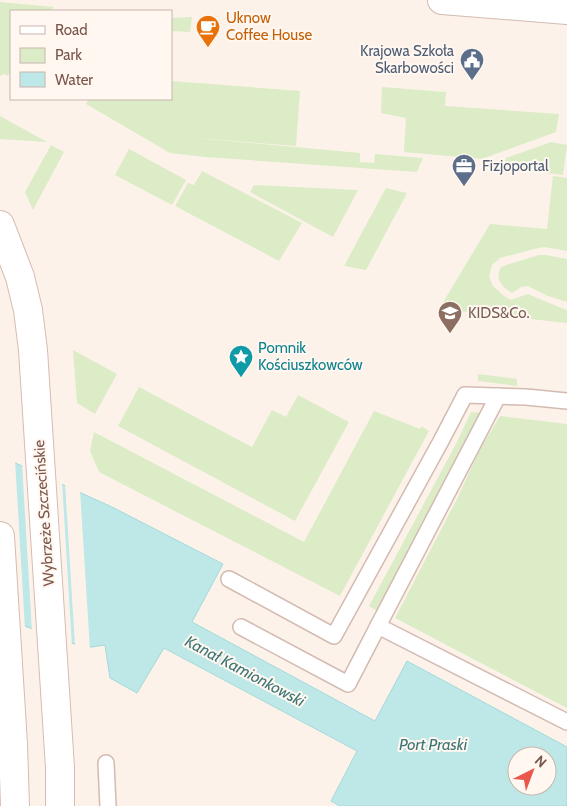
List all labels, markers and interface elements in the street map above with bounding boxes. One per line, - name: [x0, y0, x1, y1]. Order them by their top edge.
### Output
- place label: Uknow Coffee House: [226, 9, 312, 44]
- legend: [10, 10, 172, 100]
- cafe icon: Uknow Coffee House: [195, 14, 221, 48]
- text: Road: [55, 21, 88, 39]
- place label: Krajowa Szkoła Skarbowości: [360, 42, 455, 77]
- text: Park: [55, 46, 82, 64]
- public building icon: Krajowa Szkoła Skarbowości: [459, 47, 485, 81]
- text: Water: [55, 71, 93, 89]
- office icon: Fizjoportal: [451, 153, 477, 187]
- place label: Fizjoportal: [482, 157, 549, 175]
- school or university icon: KIDS&Co.: [437, 300, 463, 334]
- place label: KIDS&Co.: [468, 304, 530, 322]
- place label: Pomnik Kościuszkowców: [258, 339, 363, 374]
- place icon: Pomnik Kościuszkowców: [228, 344, 254, 378]
- street label: Wybrzeże Szczecińskie: [30, 439, 58, 587]
- water label: Kanał Kamionkowski: [182, 631, 309, 711]
- water label: Port Praski: [399, 735, 468, 754]
- north arrow: [507, 746, 557, 796]
- text: N: [531, 751, 550, 771]

